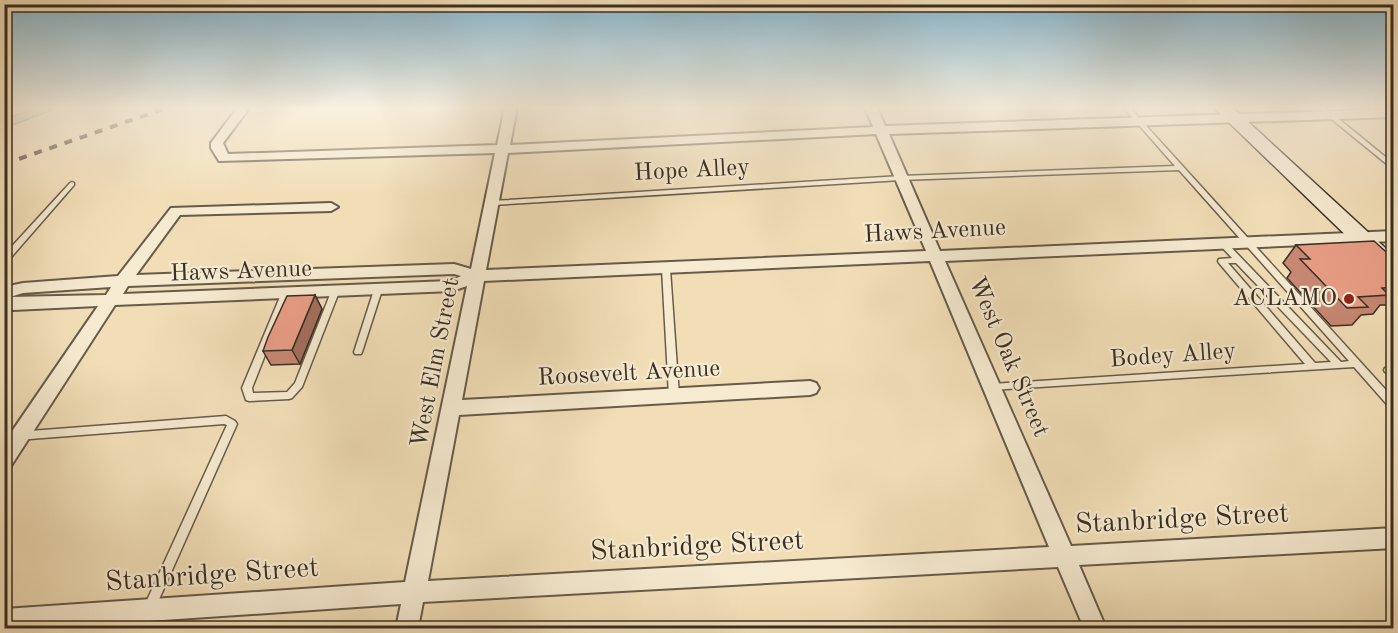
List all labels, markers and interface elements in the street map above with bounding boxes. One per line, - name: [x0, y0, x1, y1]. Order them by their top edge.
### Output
- street label: Hope Alley: [633, 156, 751, 186]
- street label: Haws Avenue: [863, 216, 1007, 248]
- street label: Haws Avenue: [170, 258, 312, 286]
- street label: West Oak Street: [963, 273, 1053, 441]
- street label: West Elm Street: [408, 276, 464, 450]
- place label: ACLAMO: [1232, 287, 1337, 311]
- marker: ACLAMO: [1342, 292, 1356, 306]
- street label: Bodey Alley: [1109, 340, 1237, 372]
- street label: Roosevelt Avenue: [537, 357, 721, 391]
- street label: Stanbridge Street: [1074, 500, 1290, 540]
- street label: Stanbridge Street: [589, 527, 805, 567]
- street label: Stanbridge Street: [104, 555, 320, 597]

